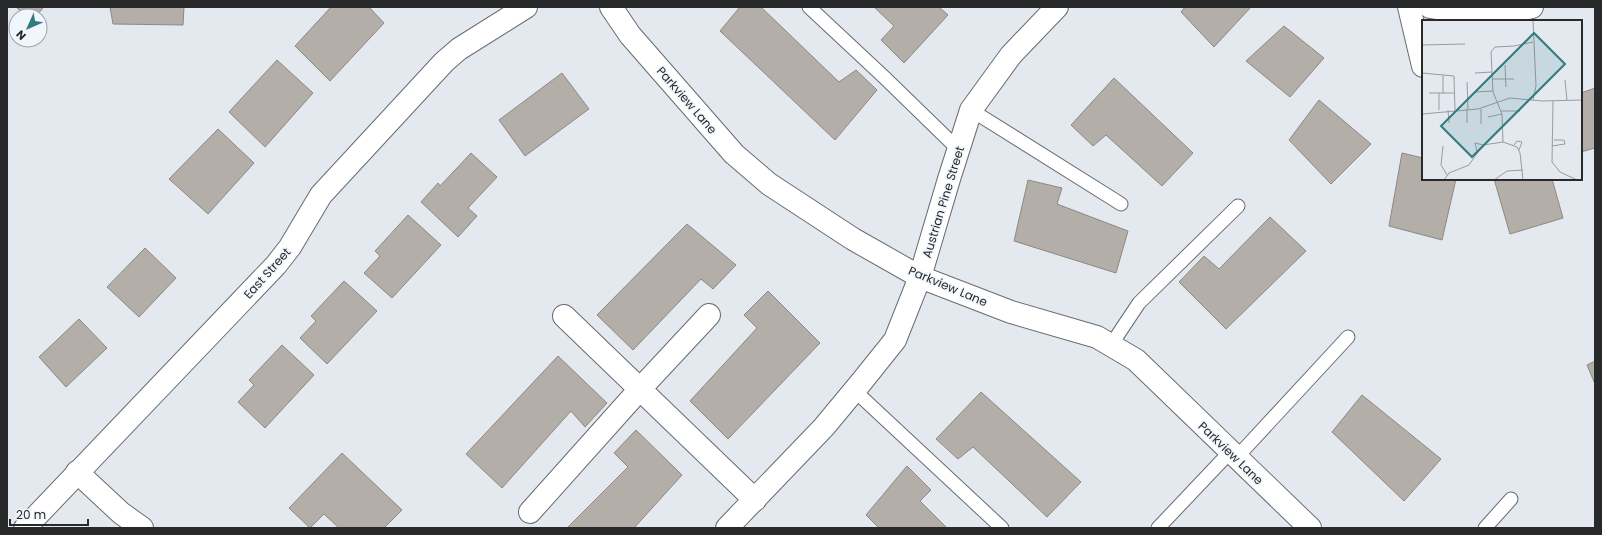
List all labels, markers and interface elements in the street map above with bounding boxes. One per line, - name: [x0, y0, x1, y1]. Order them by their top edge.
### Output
- north arrow: [8, 8, 48, 48]
- inset map: [1422, 20, 1582, 180]
- text: N: [12, 26, 30, 44]
- street label: Parkview Lane: [653, 63, 721, 137]
- street label: Austrian Pine Street: [918, 144, 968, 260]
- street label: East Street: [240, 244, 294, 302]
- street label: Parkview Lane: [906, 262, 990, 310]
- street label: Parkview Lane: [1195, 418, 1267, 488]
- scale bar: [10, 501, 88, 527]
- text: 20 m: [16, 506, 46, 523]

